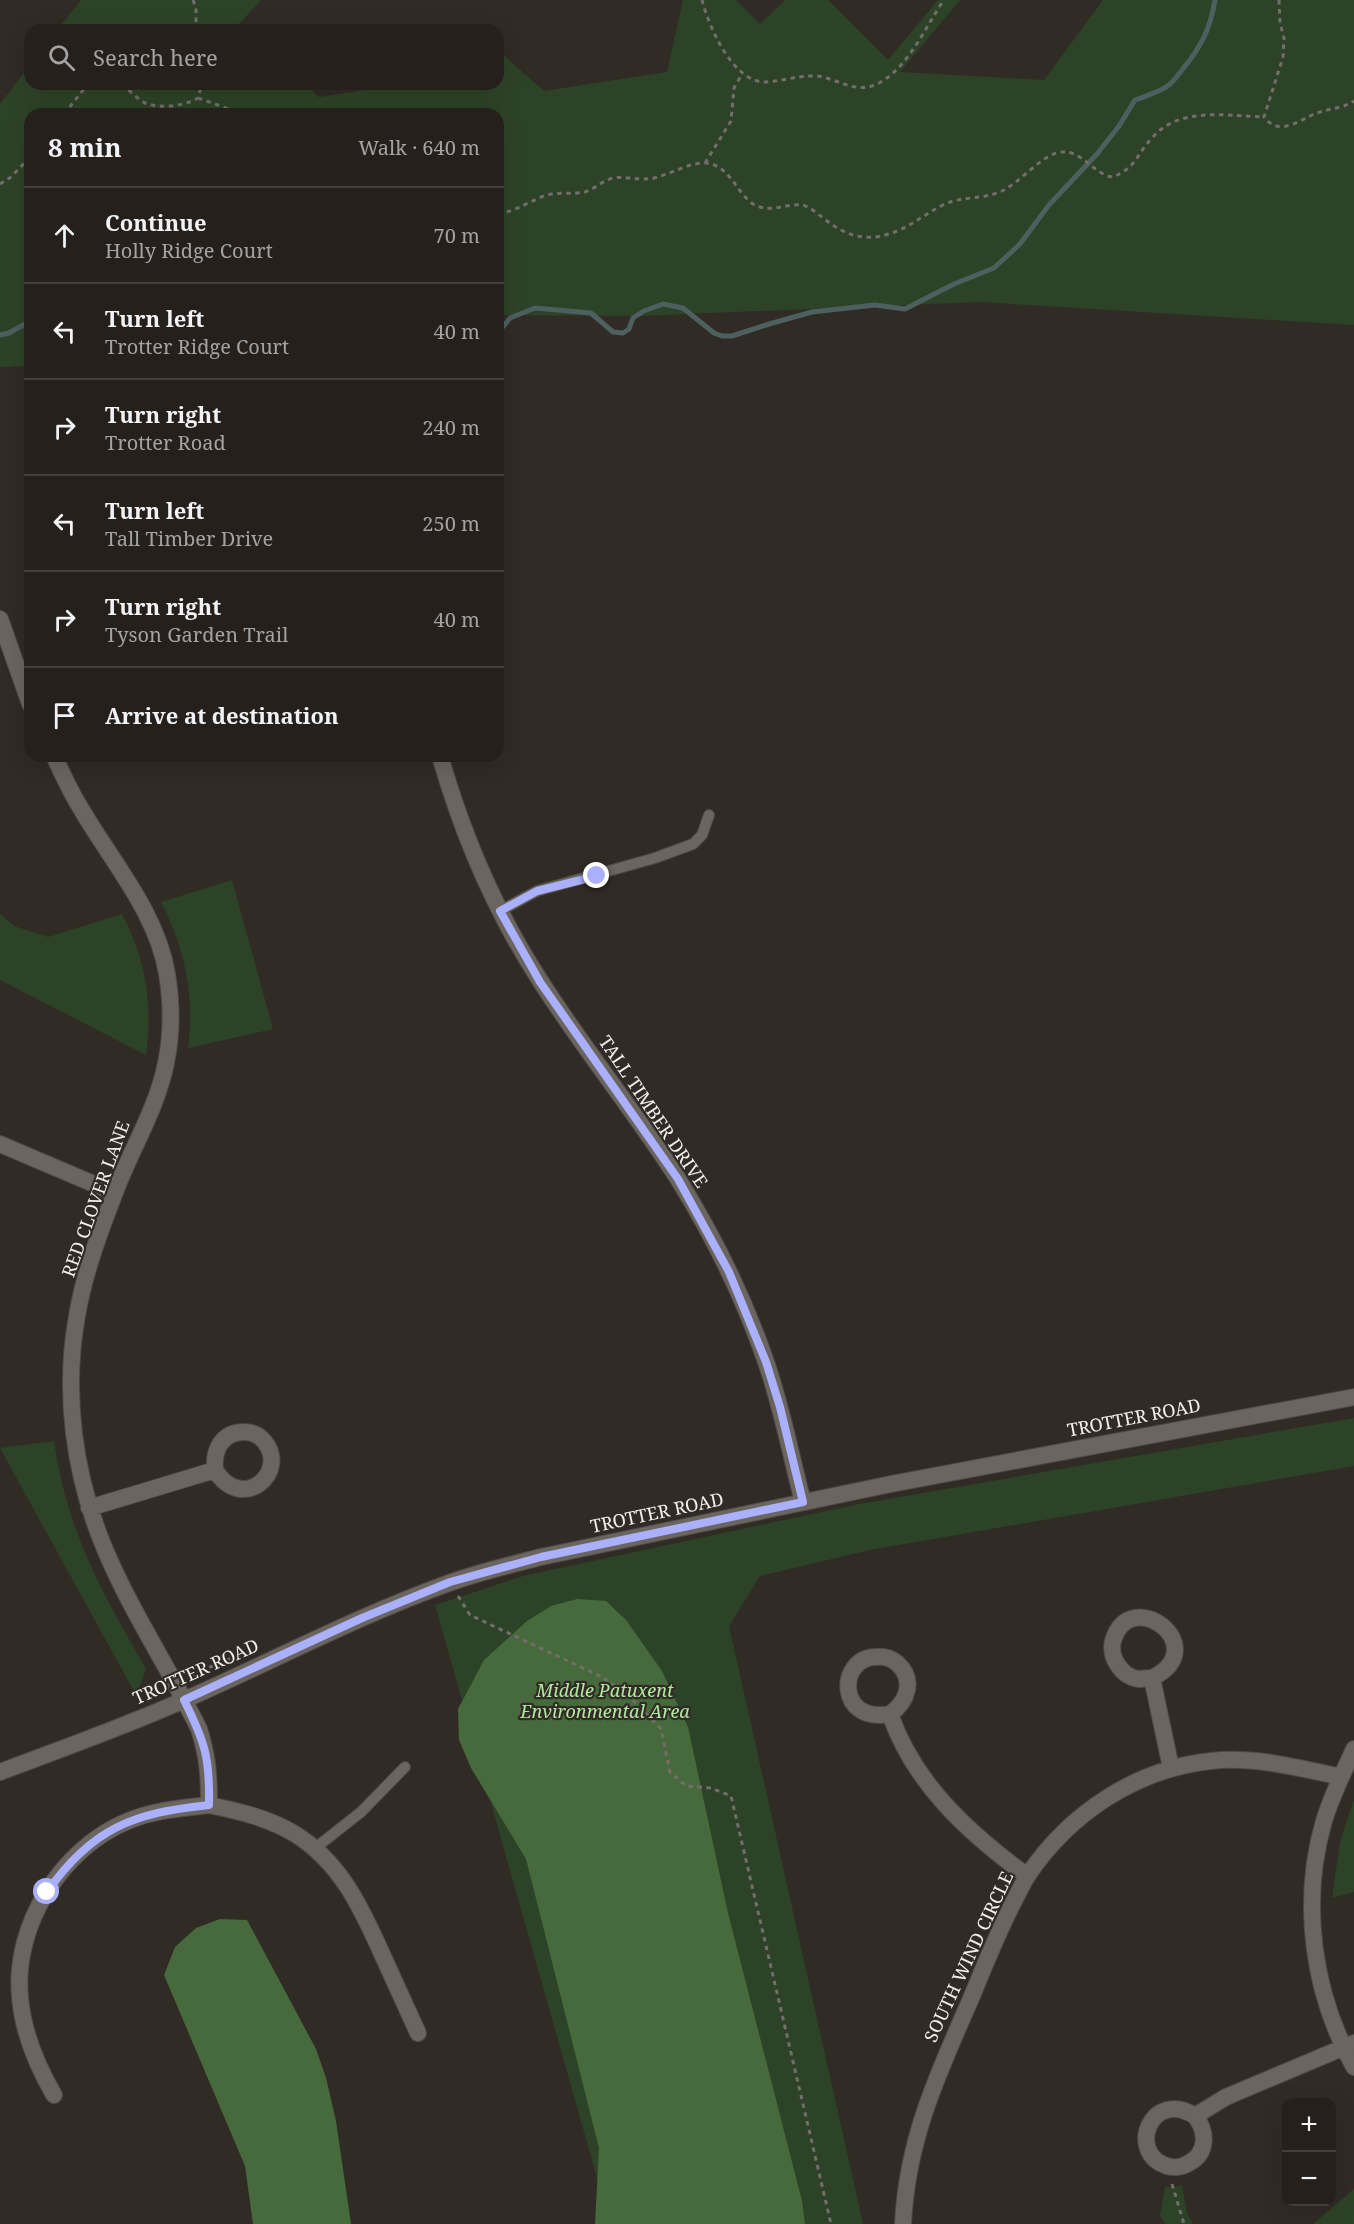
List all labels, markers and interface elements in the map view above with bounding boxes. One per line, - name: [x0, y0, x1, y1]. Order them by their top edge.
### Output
- search box: [24, 24, 504, 90]
- icon: search: [45, 41, 78, 74]
- text: Search here: [93, 42, 218, 72]
- text: 8 min: [48, 129, 122, 165]
- text: Walk · 640 m: [358, 134, 480, 161]
- text: Continue: [105, 207, 207, 237]
- icon: ahead: [48, 219, 81, 252]
- text: 70 m: [434, 222, 480, 249]
- text: Holly Ridge Court: [105, 237, 273, 264]
- text: Turn left: [105, 303, 204, 333]
- icon: left: [48, 315, 81, 348]
- text: 40 m: [434, 318, 480, 345]
- text: Trotter Ridge Court: [105, 333, 289, 360]
- text: Turn right: [105, 399, 221, 429]
- icon: right: [48, 411, 81, 444]
- text: 240 m: [422, 414, 480, 441]
- text: Trotter Road: [105, 429, 226, 456]
- text: Turn left: [105, 495, 204, 525]
- icon: left: [48, 507, 81, 540]
- text: 250 m: [422, 510, 480, 537]
- text: Tall Timber Drive: [105, 525, 273, 552]
- text: Turn right: [105, 591, 221, 621]
- icon: right: [48, 603, 81, 636]
- text: 40 m: [434, 606, 480, 633]
- text: Tyson Garden Trail: [105, 621, 288, 648]
- icon: arrive: [48, 699, 81, 732]
- text: Arrive at destination: [105, 700, 339, 730]
- route end: [583, 862, 609, 888]
- street label: TALL TIMBER DRIVE: [594, 1031, 714, 1192]
- street label: RED CLOVER LANE: [56, 1117, 135, 1280]
- street label: TROTTER ROAD: [1065, 1392, 1203, 1442]
- street label: TROTTER ROAD: [588, 1486, 726, 1538]
- street label: TROTTER ROAD: [129, 1633, 262, 1710]
- park label: Middle Patuxent Environmental Area: [519, 1678, 690, 1723]
- street label: SOUTH WIND CIRCLE: [918, 1867, 1018, 2046]
- route start: [33, 1878, 59, 1904]
- map controls: [1282, 2098, 1336, 2206]
- button: +: [1282, 2098, 1336, 2152]
- button: −: [1282, 2152, 1336, 2206]

